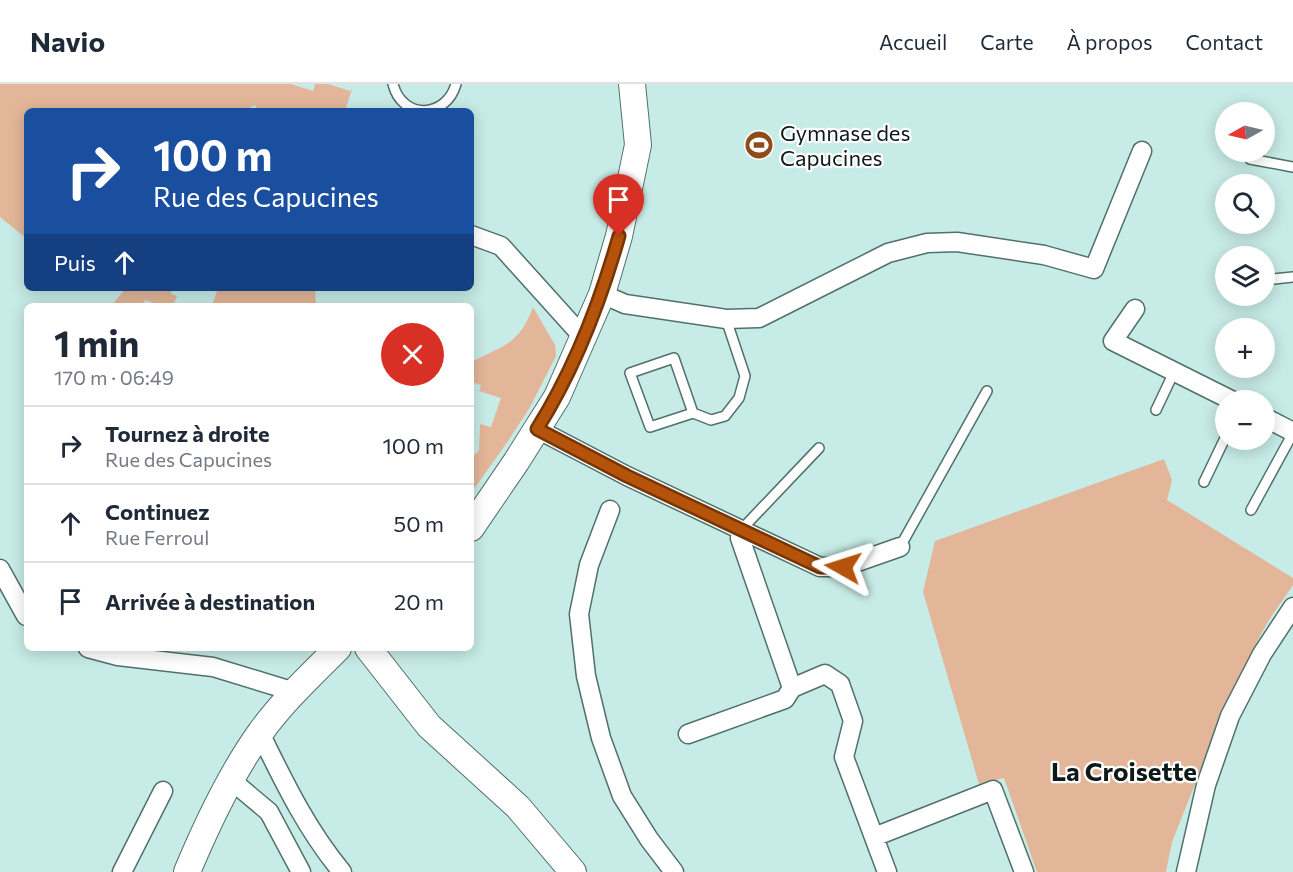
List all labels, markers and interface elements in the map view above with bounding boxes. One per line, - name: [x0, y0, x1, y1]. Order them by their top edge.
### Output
- text: Navio: [30, 24, 105, 58]
- text: Accueil: [879, 29, 947, 54]
- text: Carte: [980, 29, 1034, 54]
- text: À propos: [1067, 29, 1152, 54]
- text: Contact: [1185, 29, 1263, 54]
- north arrow: [1215, 102, 1275, 162]
- map controls: [1215, 102, 1275, 450]
- place label: Gymnase des Capucines: [780, 119, 910, 171]
- text: 100 m: [153, 128, 273, 180]
- sports icon: Gymnase des Capucines: [743, 129, 775, 161]
- icon: right: [54, 132, 132, 210]
- pin: [593, 174, 644, 236]
- button: search: [1215, 174, 1275, 234]
- text: Rue des Capucines: [153, 180, 379, 213]
- icon: arrive: [602, 183, 635, 216]
- icon: ahead: [108, 246, 141, 279]
- button: layers: [1215, 246, 1275, 306]
- text: Puis: [54, 249, 96, 276]
- button: +: [1215, 318, 1275, 378]
- text: 1 min: [54, 320, 139, 364]
- button: close: [381, 323, 444, 386]
- text: 170 m · 06:49: [54, 365, 174, 389]
- button: −: [1215, 390, 1275, 450]
- text: Tournez à droite: [105, 420, 270, 447]
- icon: right: [54, 429, 87, 462]
- text: 100 m: [382, 432, 444, 459]
- text: Rue des Capucines: [105, 447, 272, 471]
- text: Continuez: [105, 498, 210, 525]
- icon: ahead: [54, 507, 87, 540]
- text: 50 m: [394, 510, 444, 537]
- text: Rue Ferroul: [105, 525, 209, 549]
- position arrow: [811, 535, 875, 599]
- icon: arrive: [54, 585, 87, 618]
- text: Arrivée à destination: [105, 588, 315, 615]
- text: 20 m: [394, 588, 444, 615]
- district label: La Croisette: [1051, 755, 1197, 786]

